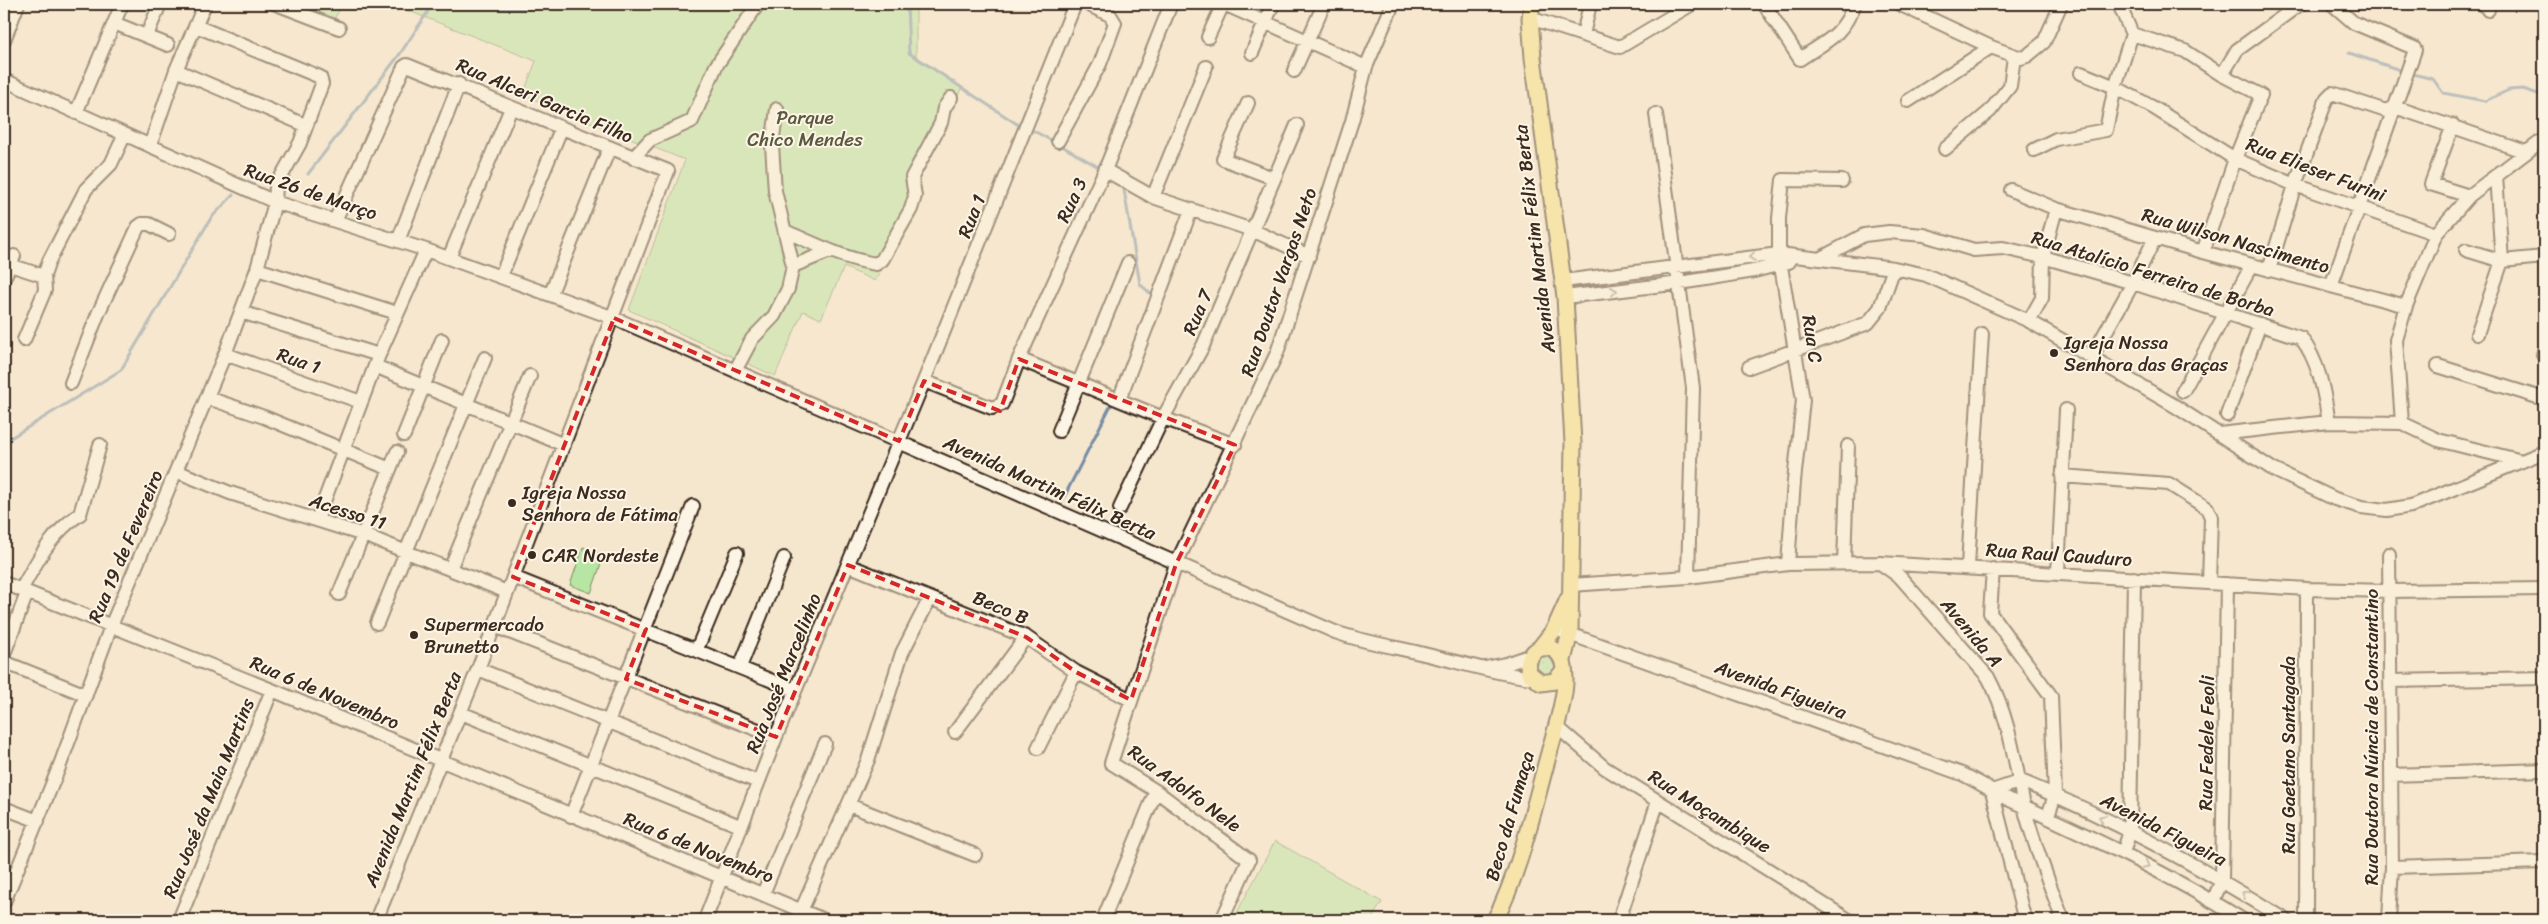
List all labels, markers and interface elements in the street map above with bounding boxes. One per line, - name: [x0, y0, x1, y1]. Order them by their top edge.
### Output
- street label: Rua Alceri Garcia Filho: [451, 48, 638, 153]
- park label: Parque Chico Mendes: [747, 101, 863, 156]
- street label: Avenida Martim Félix Berta: [1504, 122, 1565, 356]
- street label: Rua Elieser Furini: [2241, 128, 2391, 212]
- street label: Rua 26 de Março: [240, 153, 382, 230]
- street label: Rua 3: [1047, 172, 1096, 228]
- street label: Rua Doutor Vargas Neto: [1231, 183, 1326, 381]
- street label: Rua 1: [948, 189, 995, 243]
- street label: Rua Wilson Nascimento: [2138, 198, 2334, 283]
- street label: Rua Atalício Ferreira de Borba: [2027, 221, 2279, 326]
- one-way arrow: [1748, 251, 1756, 262]
- street label: Rua 7: [1173, 283, 1222, 340]
- one-way arrow: [1610, 286, 1618, 297]
- street label: Rua C: [1792, 313, 1833, 366]
- place label: Igreja Nossa Senhora das Graças: [2063, 326, 2228, 381]
- street label: Rua 1: [272, 338, 325, 383]
- marker: Igreja Nossa Senhora das Graças: [2048, 347, 2060, 359]
- street label: Avenida Martim Félix Berta: [937, 425, 1162, 549]
- street label: Rua 19 de Fevereiro: [78, 464, 173, 628]
- place label: Igreja Nossa Senhora de Fátima: [521, 476, 679, 531]
- street label: Acesso 11: [304, 483, 391, 539]
- marker: Igreja Nossa Senhora de Fátima: [506, 497, 518, 509]
- street label: Rua Raul Cauduro: [1985, 533, 2134, 576]
- place label: CAR Nordeste: [542, 539, 659, 572]
- marker: CAR Nordeste: [526, 549, 538, 561]
- street label: Beco B: [968, 581, 1034, 634]
- street label: Rua José Marcelinho: [736, 588, 831, 758]
- street label: Rua Doutora Núncia de Constantino: [2355, 588, 2388, 885]
- street label: Avenida A: [1931, 589, 2011, 675]
- place label: Supermercado Brunetto: [424, 608, 544, 663]
- marker: Supermercado Brunetto: [408, 629, 420, 641]
- street label: Rua 6 de Novembro: [245, 646, 405, 739]
- street label: Avenida Figueira: [1709, 650, 1852, 729]
- street label: Rua Gaetano Santagada: [2272, 656, 2305, 854]
- street label: Avenida Martim Félix Berta: [354, 666, 471, 893]
- street label: Rua Fedele Feoli: [2189, 674, 2224, 811]
- street label: Rua José da Maia Martins: [153, 693, 264, 903]
- street label: Rua Adolfo Nele: [1121, 736, 1249, 841]
- street label: Beco da Fumaça: [1475, 747, 1544, 885]
- street label: Rua Moçambique: [1642, 760, 1778, 863]
- street label: Avenida Figueira: [2094, 783, 2233, 876]
- street label: Rua 6 de Novembro: [619, 802, 779, 893]
- one-way arrow: [2098, 814, 2107, 824]
- one-way arrow: [2141, 859, 2150, 869]
- one-way arrow: [2241, 891, 2250, 901]

